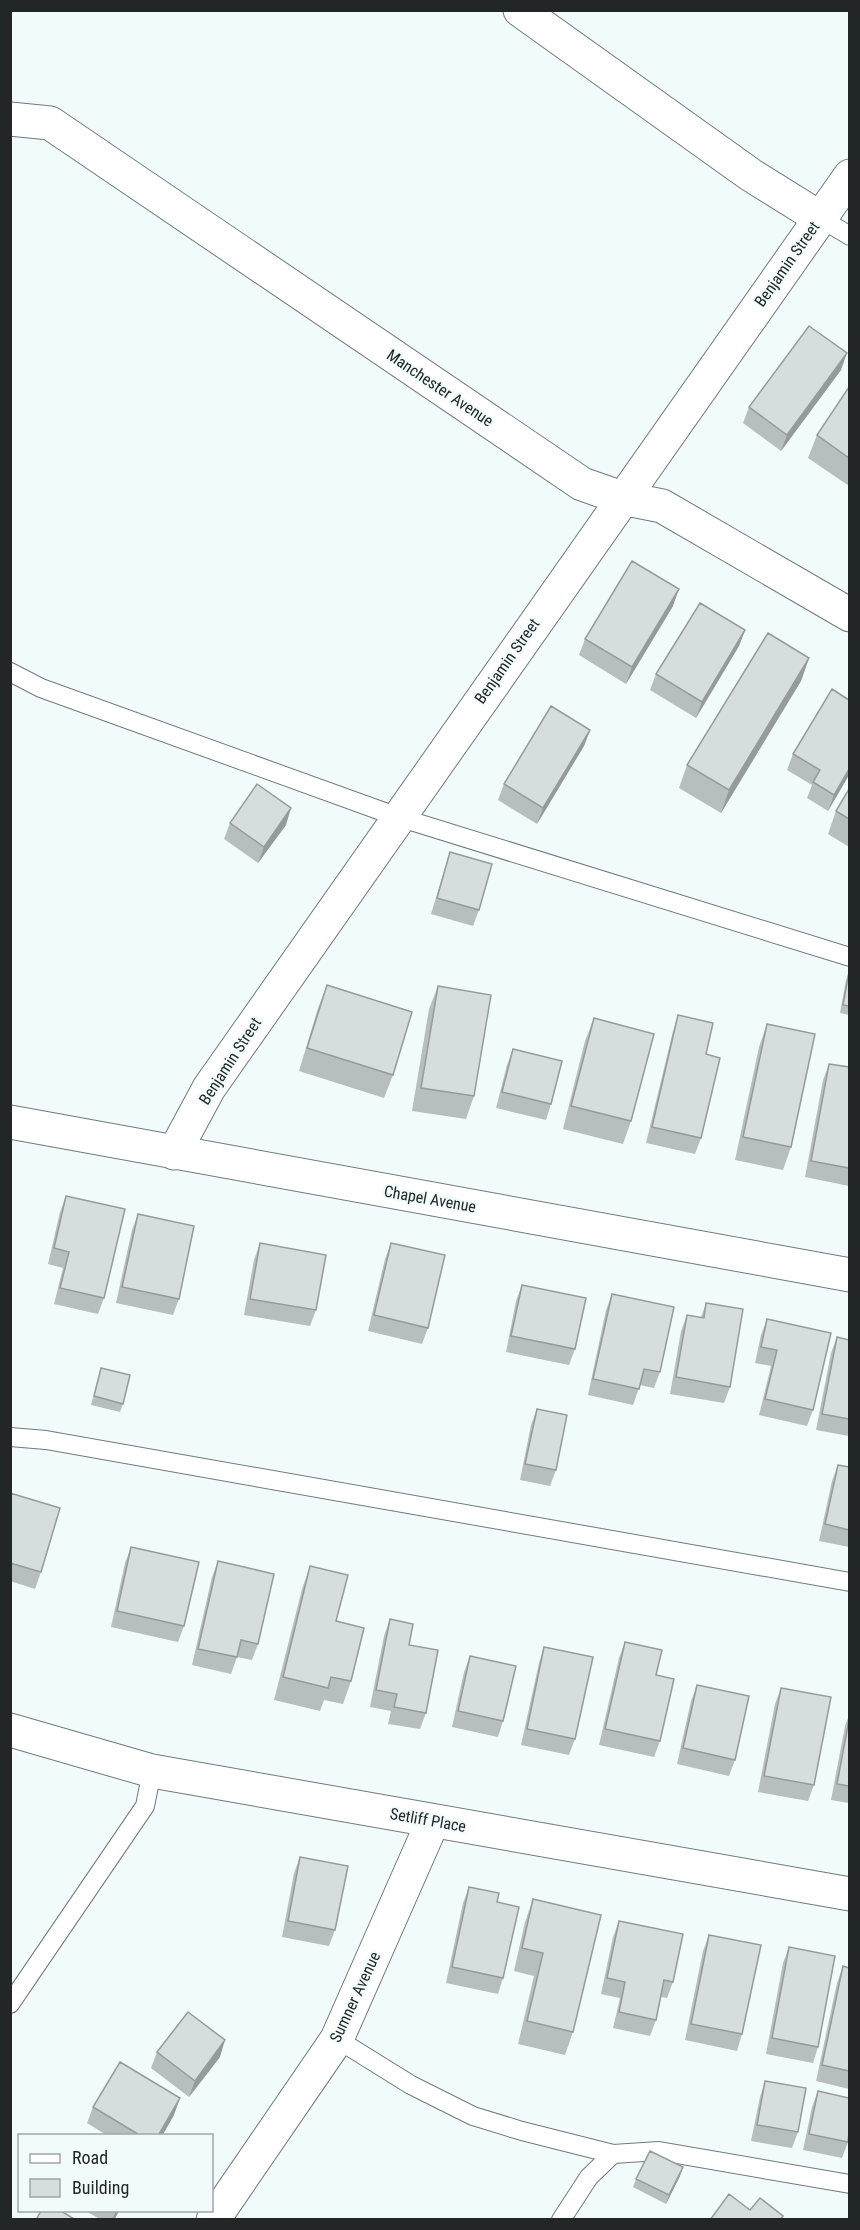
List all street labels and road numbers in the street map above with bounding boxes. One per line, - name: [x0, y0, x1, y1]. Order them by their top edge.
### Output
- street label: Benjamin Street: [751, 217, 824, 310]
- street label: Manchester Avenue: [383, 345, 497, 431]
- street label: Benjamin Street: [471, 614, 544, 707]
- street label: Benjamin Street: [195, 1014, 265, 1108]
- street label: Chapel Avenue: [382, 1182, 478, 1216]
- street label: Setliff Place: [389, 1804, 467, 1836]
- street label: Sumner Avenue: [326, 1949, 384, 2045]

